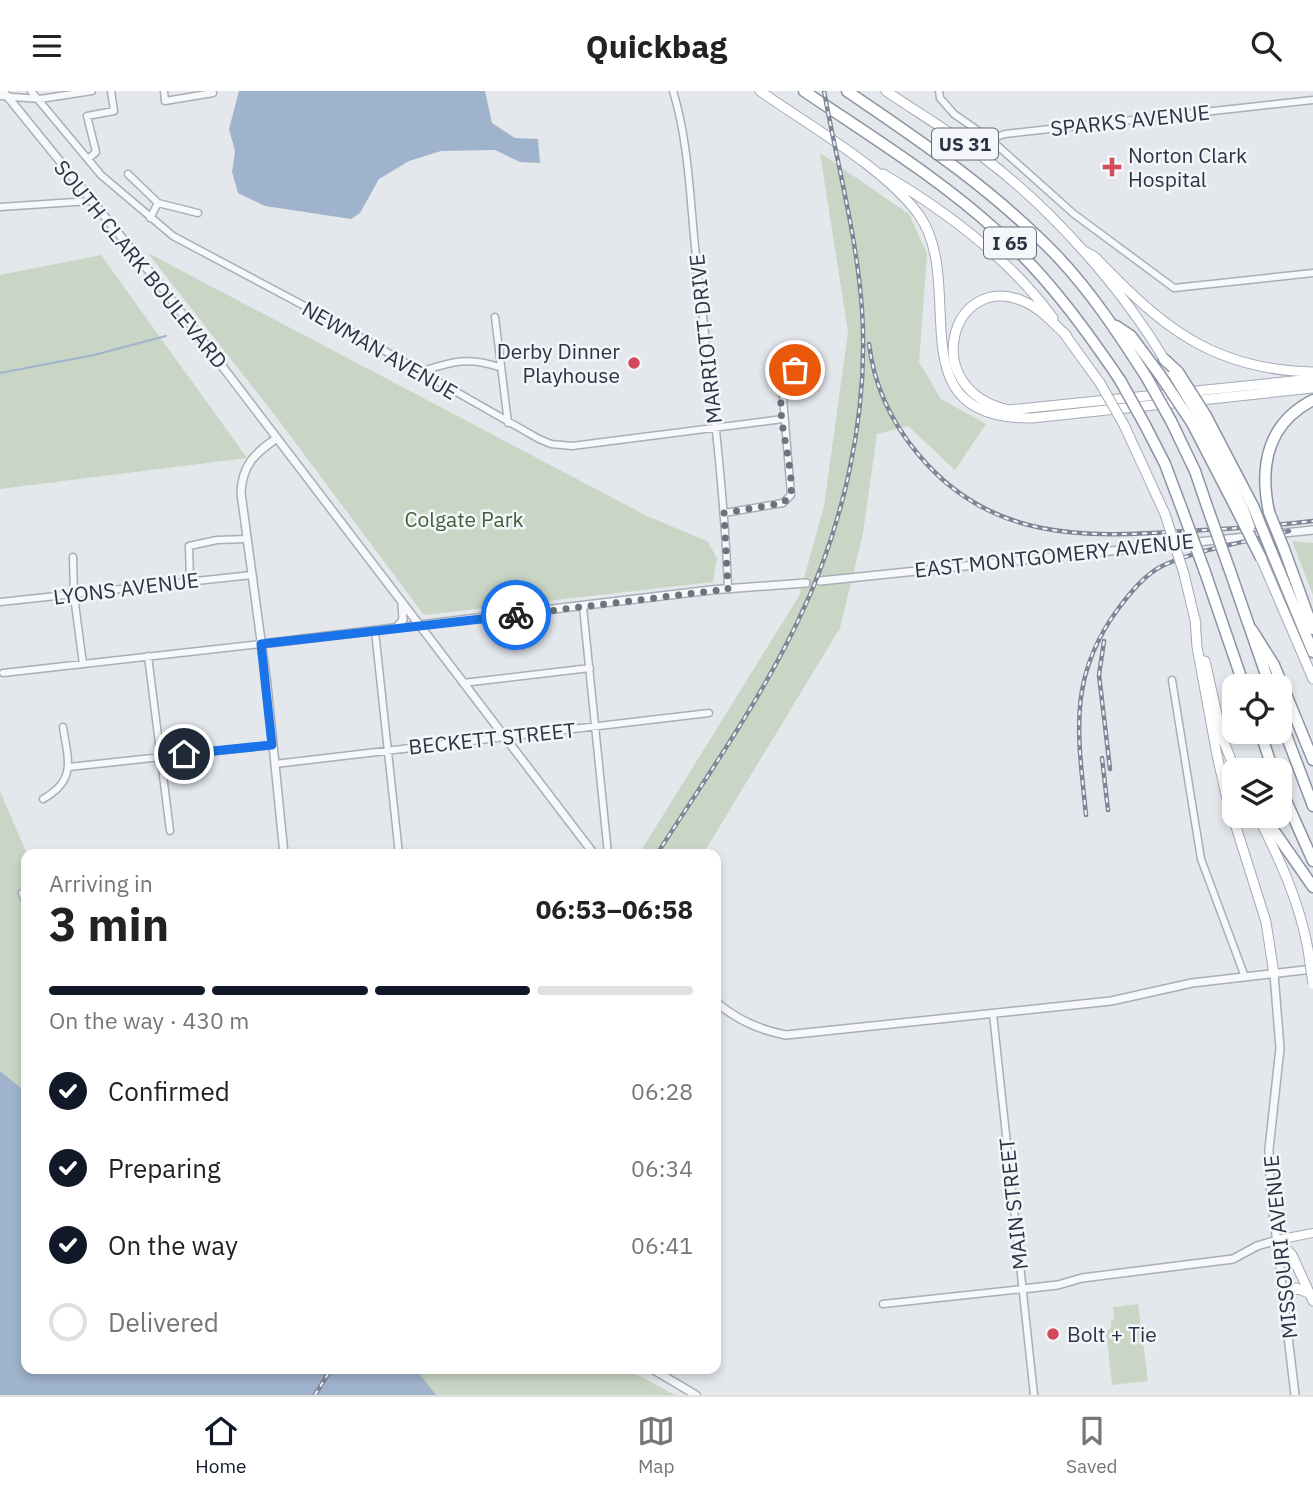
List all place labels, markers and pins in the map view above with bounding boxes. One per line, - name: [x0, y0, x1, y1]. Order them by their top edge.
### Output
- place label: Norton Clark Hospital: [1128, 141, 1247, 193]
- marker: Norton Clark Hospital: [1102, 157, 1122, 177]
- place label: Derby Dinner Playhouse: [497, 337, 620, 389]
- pin: [765, 340, 825, 400]
- marker: Derby Dinner Playhouse: [626, 355, 642, 371]
- pin: [154, 724, 214, 784]
- place label: Bolt + Tie: [1067, 1320, 1157, 1348]
- marker: Bolt + Tie: [1045, 1326, 1061, 1342]

